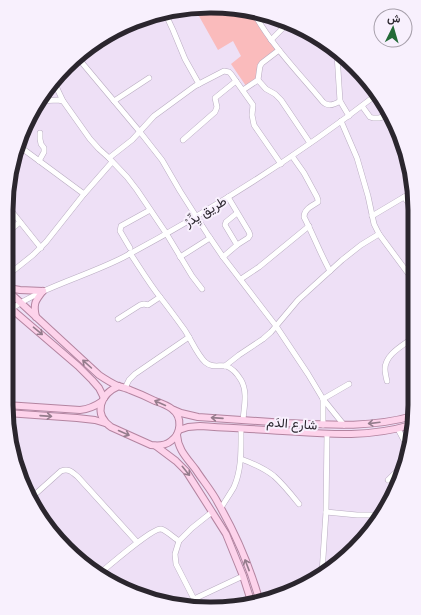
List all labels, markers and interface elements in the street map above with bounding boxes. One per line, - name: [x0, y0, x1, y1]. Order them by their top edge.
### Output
- north arrow: [373, 8, 413, 48]
- text: ش: [387, 10, 401, 26]
- street label: طريق يِدِّرْ: [180, 192, 231, 233]
- one-way arrow: [32, 327, 43, 336]
- one-way arrow: [82, 359, 92, 368]
- one-way arrow: [154, 399, 166, 406]
- one-way arrow: [39, 413, 52, 420]
- street label: شارع الدَم: [266, 413, 318, 435]
- one-way arrow: [211, 415, 224, 422]
- one-way arrow: [368, 419, 381, 427]
- one-way arrow: [117, 429, 129, 437]
- one-way arrow: [181, 466, 190, 477]
- one-way arrow: [243, 559, 251, 571]

